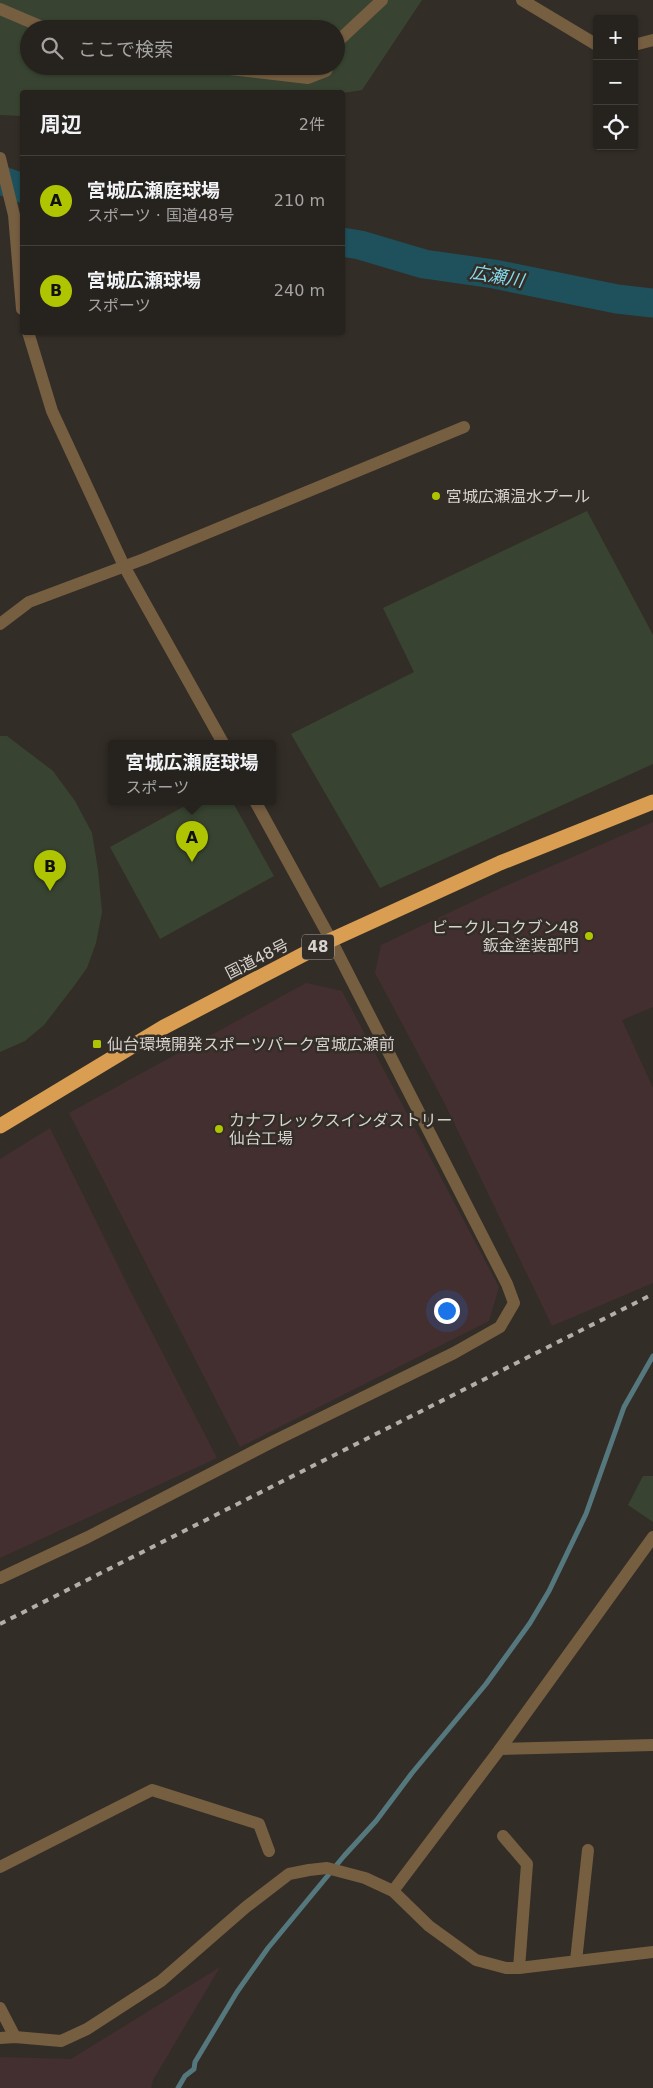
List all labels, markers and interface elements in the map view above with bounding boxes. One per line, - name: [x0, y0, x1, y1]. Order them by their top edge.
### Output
- map controls: [593, 15, 638, 150]
- button: +: [593, 15, 638, 60]
- search box: [20, 20, 345, 75]
- icon: search: [38, 34, 66, 62]
- text: ここで検索: [78, 38, 173, 60]
- button: −: [593, 60, 638, 105]
- button: locate: [593, 105, 638, 150]
- text: 周辺: [40, 113, 82, 137]
- text: 2件: [299, 115, 325, 134]
- text: 宮城広瀬庭球場: [87, 179, 220, 201]
- text: A: [50, 191, 62, 210]
- text: 210 m: [274, 191, 325, 210]
- text: スポーツ · 国道48号: [87, 206, 234, 225]
- water label: 広瀬川: [469, 261, 527, 291]
- text: 宮城広瀬球場: [87, 269, 201, 291]
- text: B: [50, 281, 62, 300]
- text: 240 m: [274, 281, 325, 300]
- text: スポーツ: [87, 296, 151, 315]
- place label: 宮城広瀬温水プール: [446, 487, 590, 506]
- marker: 宮城広瀬温水プール: [430, 490, 442, 502]
- popup: [108, 740, 276, 805]
- text: 宮城広瀬庭球場: [125, 751, 259, 773]
- text: スポーツ: [125, 778, 189, 797]
- pin: A: [176, 821, 208, 862]
- pin: B: [34, 850, 66, 891]
- place label: ビークルコクブン48 鈑金塗装部門: [431, 918, 579, 955]
- marker: ビークルコクブン48 鈑金塗装部門: [583, 930, 595, 942]
- road number: 48: [302, 934, 334, 960]
- street label: 国道48号: [222, 935, 292, 983]
- place label: 仙台環境開発スポーツパーク宮城広瀬前: [107, 1035, 395, 1054]
- marker: 仙台環境開発スポーツパーク宮城広瀬前: [91, 1038, 103, 1050]
- place label: カナフレックスインダストリー 仙台工場: [229, 1111, 453, 1148]
- marker: カナフレックスインダストリー 仙台工場: [213, 1123, 225, 1135]
- your location: [434, 1298, 460, 1324]

